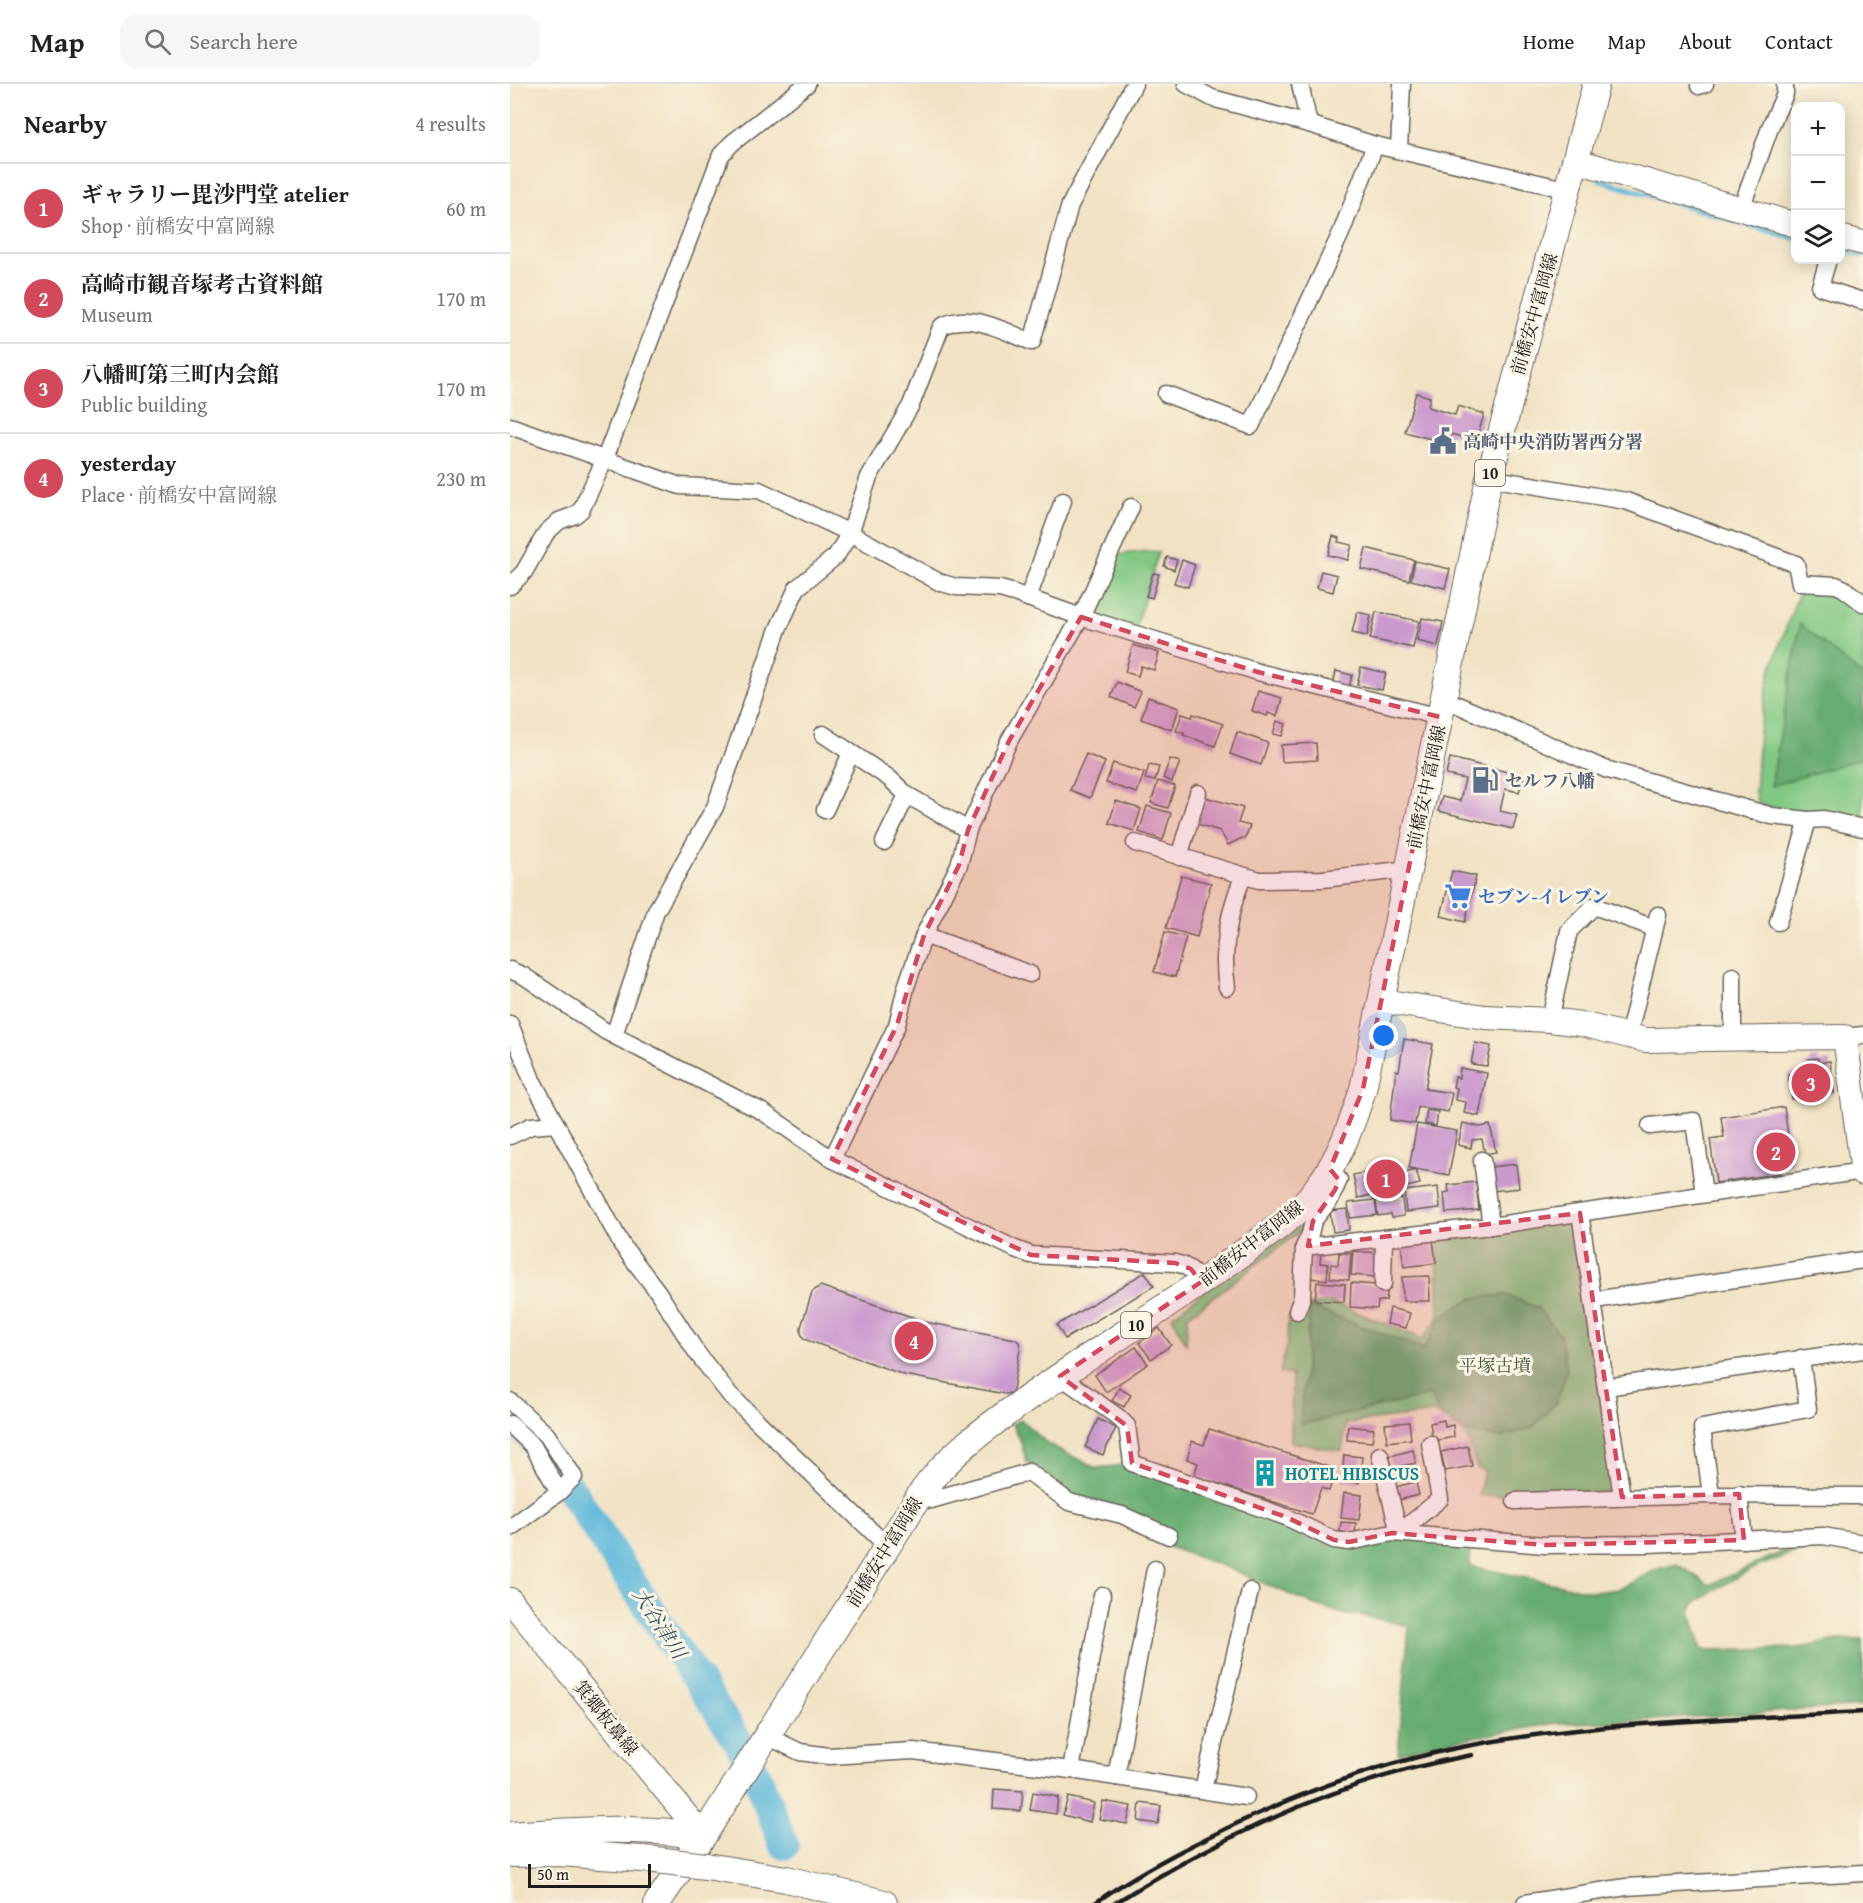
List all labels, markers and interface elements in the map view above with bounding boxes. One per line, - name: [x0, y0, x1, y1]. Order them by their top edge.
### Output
- search box: [120, 14, 540, 68]
- text: Map: [30, 21, 84, 62]
- icon: search: [141, 25, 174, 58]
- text: Search here: [189, 25, 298, 57]
- text: Home: [1523, 26, 1574, 57]
- text: Map: [1607, 26, 1646, 57]
- text: About: [1679, 26, 1732, 57]
- text: Contact: [1765, 26, 1833, 57]
- map controls: [1791, 102, 1845, 264]
- button: +: [1791, 102, 1845, 156]
- text: Nearby: [24, 104, 107, 143]
- text: 4 results: [415, 109, 486, 138]
- button: −: [1791, 156, 1845, 210]
- text: ギャラリー毘沙門堂 atelier: [81, 178, 349, 210]
- text: 1: [38, 194, 49, 223]
- text: 60 m: [446, 194, 486, 223]
- button: layers: [1791, 210, 1845, 264]
- text: Shop · 前橋安中富岡線: [81, 211, 275, 240]
- street label: 前橋安中富岡線: [1504, 250, 1564, 378]
- text: 高崎市観音塚考古資料館: [81, 268, 323, 300]
- text: 2: [38, 284, 49, 313]
- text: 170 m: [436, 284, 486, 313]
- text: Museum: [81, 300, 153, 329]
- text: 八幡町第三町内会館: [81, 358, 279, 390]
- text: 3: [38, 374, 49, 403]
- text: 170 m: [436, 374, 486, 403]
- text: Public building: [81, 390, 207, 419]
- public building icon: 高崎中央消防署西分署: [1428, 426, 1458, 456]
- place label: 高崎中央消防署西分署: [1463, 428, 1643, 455]
- text: yesterday: [81, 447, 176, 479]
- road number: 10: [1475, 460, 1505, 486]
- text: 4: [38, 464, 49, 493]
- text: 230 m: [436, 464, 486, 493]
- text: Place · 前橋安中富岡線: [81, 480, 277, 509]
- street label: 前橋安中富岡線: [1400, 723, 1452, 851]
- fuel station icon: セルフ八幡: [1470, 765, 1500, 795]
- place label: セルフ八幡: [1505, 767, 1595, 794]
- supermarket icon: セブン-イレブン: [1443, 881, 1473, 911]
- place label: セブン-イレブン: [1478, 883, 1609, 910]
- your location: [1369, 1021, 1398, 1050]
- pin: 3: [1792, 1060, 1830, 1106]
- pin: 2: [1756, 1130, 1796, 1174]
- pin: 1: [1366, 1156, 1406, 1202]
- street label: 前橋安中富岡線: [1193, 1194, 1309, 1292]
- road number: 10: [1121, 1312, 1151, 1338]
- pin: 4: [894, 1318, 934, 1364]
- park label: 平塚古墳: [1459, 1352, 1531, 1379]
- building icon: HOTEL HIBISCUS: [1250, 1458, 1280, 1488]
- place label: HOTEL HIBISCUS: [1285, 1460, 1419, 1487]
- street label: 前橋安中富岡線: [839, 1491, 929, 1613]
- water label: 大谷津川: [626, 1582, 695, 1666]
- street label: 箕郷板鼻線: [567, 1675, 645, 1761]
- scale bar: [528, 1861, 651, 1888]
- text: 50 m: [537, 1862, 569, 1886]

